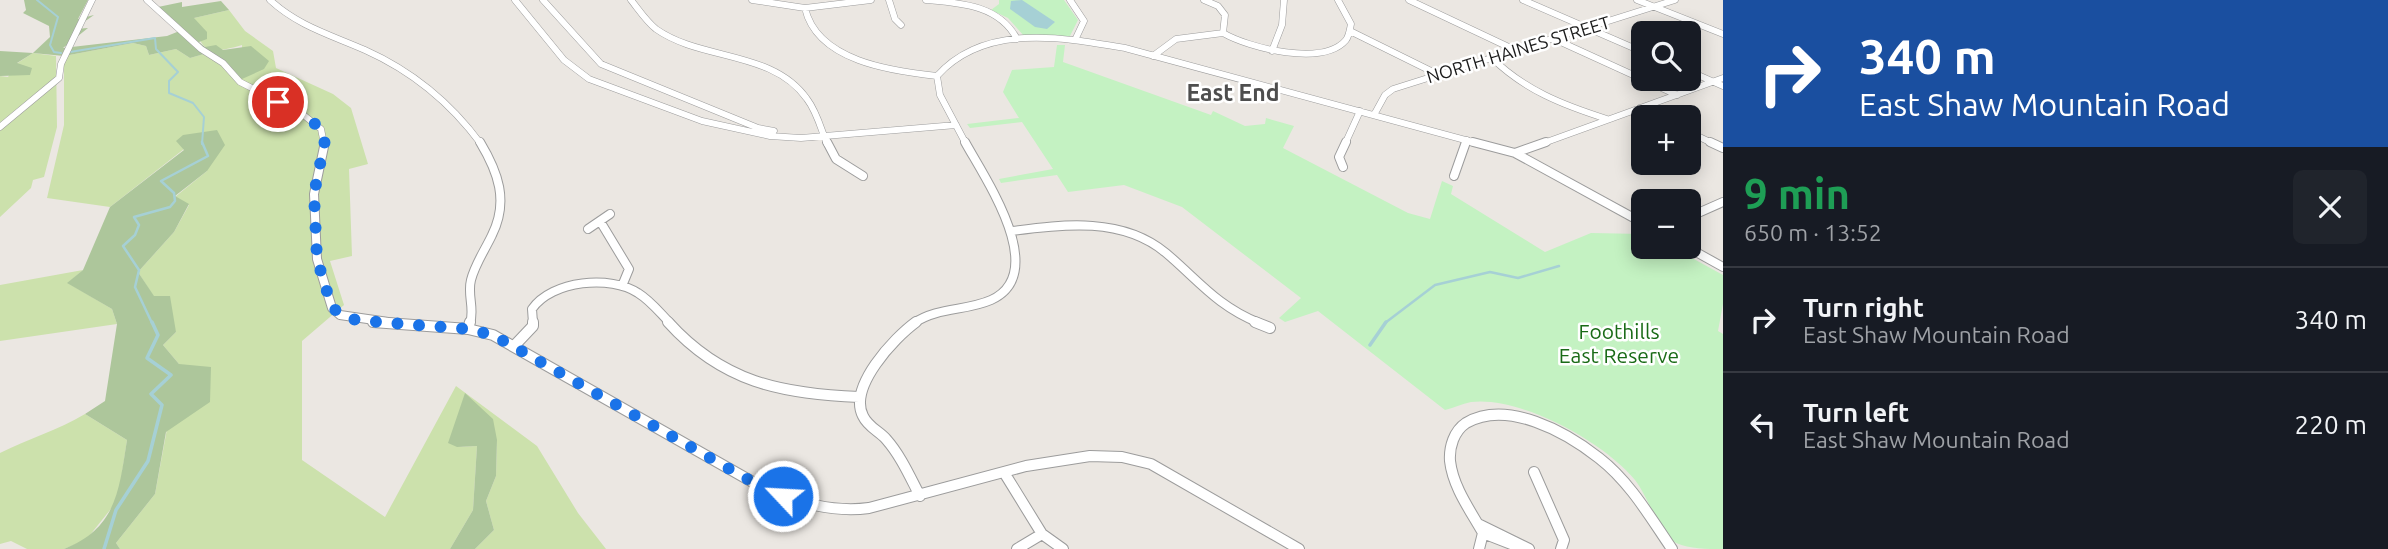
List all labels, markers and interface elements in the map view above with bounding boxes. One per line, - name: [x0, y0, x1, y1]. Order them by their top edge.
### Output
- street label: NORTH HAINES STREET: [1424, 12, 1612, 86]
- map controls: [1631, 21, 1701, 259]
- button: search: [1631, 21, 1701, 91]
- icon: right: [1744, 28, 1835, 119]
- text: 340 m: [1859, 28, 1996, 83]
- pin: [248, 72, 308, 132]
- district label: East End: [1186, 80, 1280, 105]
- icon: arrive: [259, 83, 297, 121]
- text: East Shaw Mountain Road: [1859, 86, 2230, 122]
- button: +: [1631, 105, 1701, 175]
- text: 9 min: [1744, 170, 1850, 217]
- button: close: [2293, 170, 2367, 244]
- button: −: [1631, 189, 1701, 259]
- text: 650 m · 13:52: [1744, 220, 1882, 245]
- text: Turn right: [1803, 293, 1924, 322]
- icon: right: [1744, 301, 1782, 339]
- text: 340 m: [2295, 305, 2367, 334]
- park label: Foothills East Reserve: [1559, 319, 1679, 367]
- text: East Shaw Mountain Road: [1803, 322, 2070, 347]
- text: Turn left: [1803, 398, 1909, 427]
- icon: left: [1744, 406, 1782, 444]
- text: 220 m: [2295, 410, 2367, 439]
- text: East Shaw Mountain Road: [1803, 427, 2070, 452]
- position arrow: [746, 459, 820, 533]

